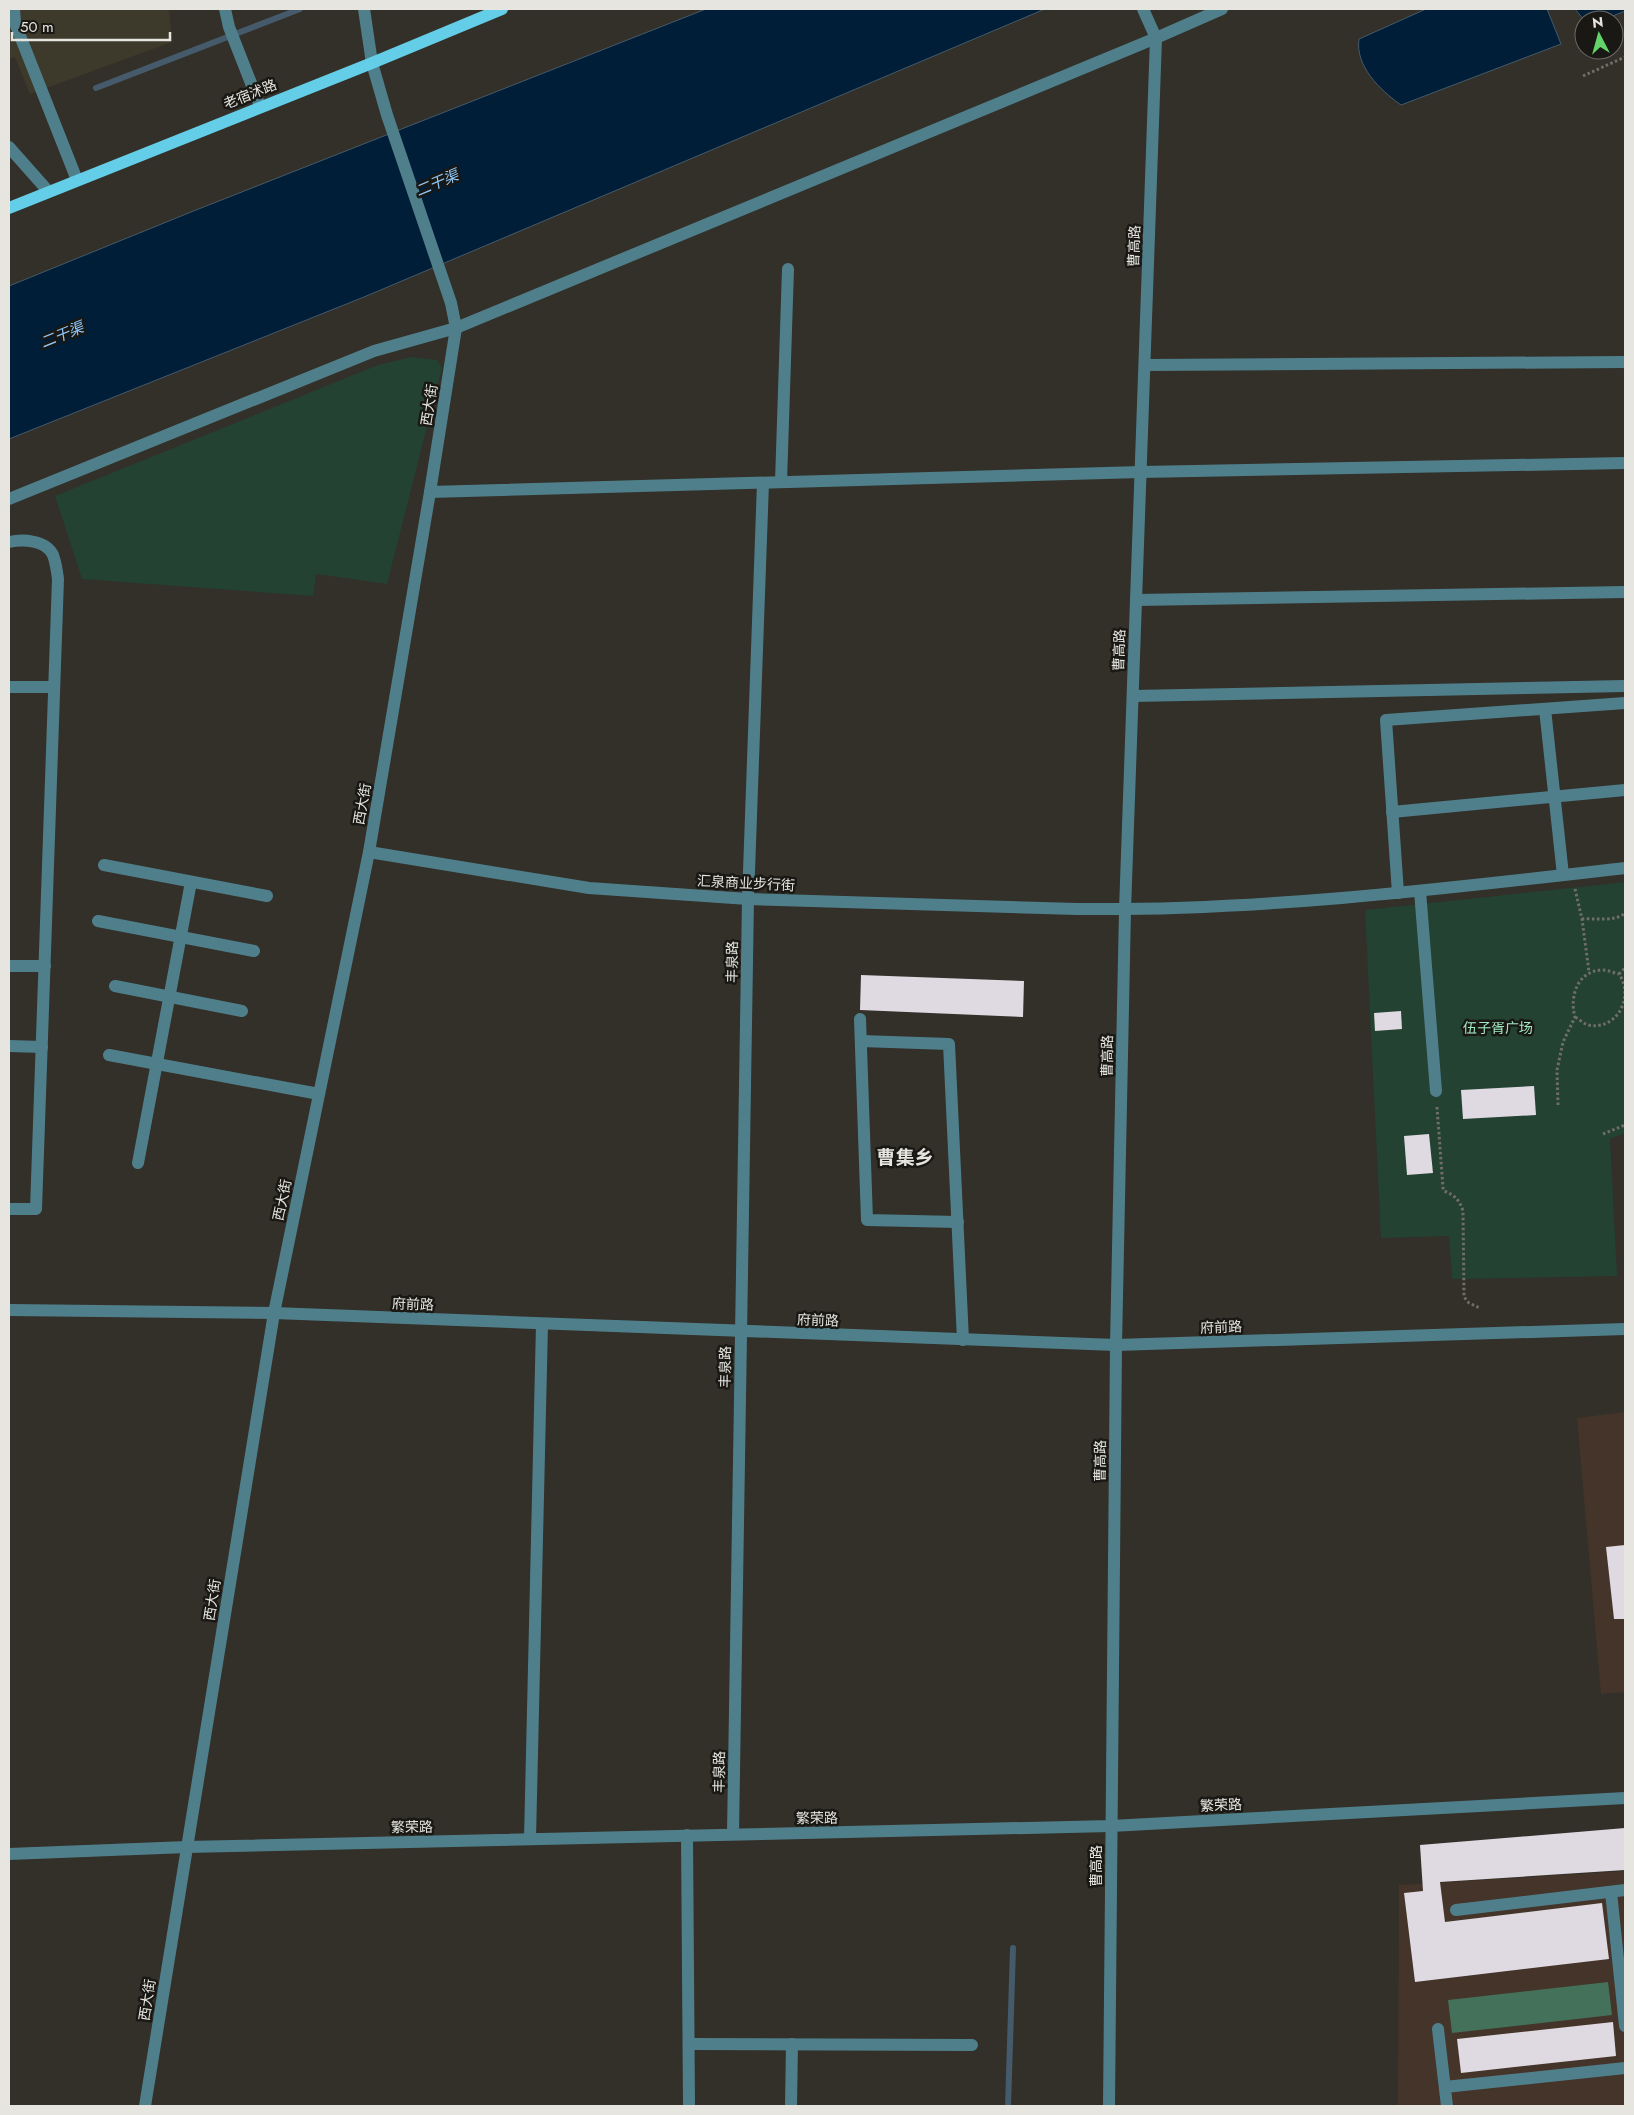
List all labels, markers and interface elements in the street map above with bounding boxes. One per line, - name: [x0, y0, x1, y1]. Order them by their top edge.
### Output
- scale bar: [12, 10, 170, 42]
- north arrow: [1574, 10, 1624, 60]
- text: N: [1591, 12, 1604, 33]
- text: 50 m: [20, 16, 54, 38]
- street label: 老宿沭路: [220, 74, 280, 114]
- water label: 二干渠: [412, 163, 464, 202]
- street label: 曹高路: [1123, 225, 1145, 267]
- water label: 二干渠: [37, 316, 89, 354]
- street label: 西大街: [416, 383, 442, 427]
- street label: 曹高路: [1108, 629, 1130, 671]
- street label: 西大街: [349, 782, 375, 826]
- street label: 汇泉商业步行街: [697, 870, 795, 896]
- street label: 丰泉路: [722, 941, 742, 983]
- park label: 伍子胥广场: [1463, 1018, 1533, 1038]
- street label: 曹高路: [1097, 1035, 1117, 1077]
- district label: 曹集乡: [876, 1144, 934, 1171]
- street label: 西大街: [268, 1177, 296, 1223]
- street label: 府前路: [392, 1293, 434, 1315]
- street label: 府前路: [797, 1309, 839, 1331]
- street label: 府前路: [1200, 1316, 1242, 1338]
- street label: 丰泉路: [715, 1346, 735, 1388]
- street label: 曹高路: [1090, 1440, 1110, 1482]
- street label: 西大街: [199, 1578, 225, 1622]
- street label: 丰泉路: [709, 1751, 729, 1793]
- street label: 繁荣路: [1200, 1794, 1242, 1816]
- street label: 繁荣路: [796, 1808, 838, 1828]
- street label: 繁荣路: [391, 1817, 433, 1837]
- street label: 曹高路: [1086, 1845, 1106, 1887]
- street label: 西大街: [134, 1978, 160, 2022]

